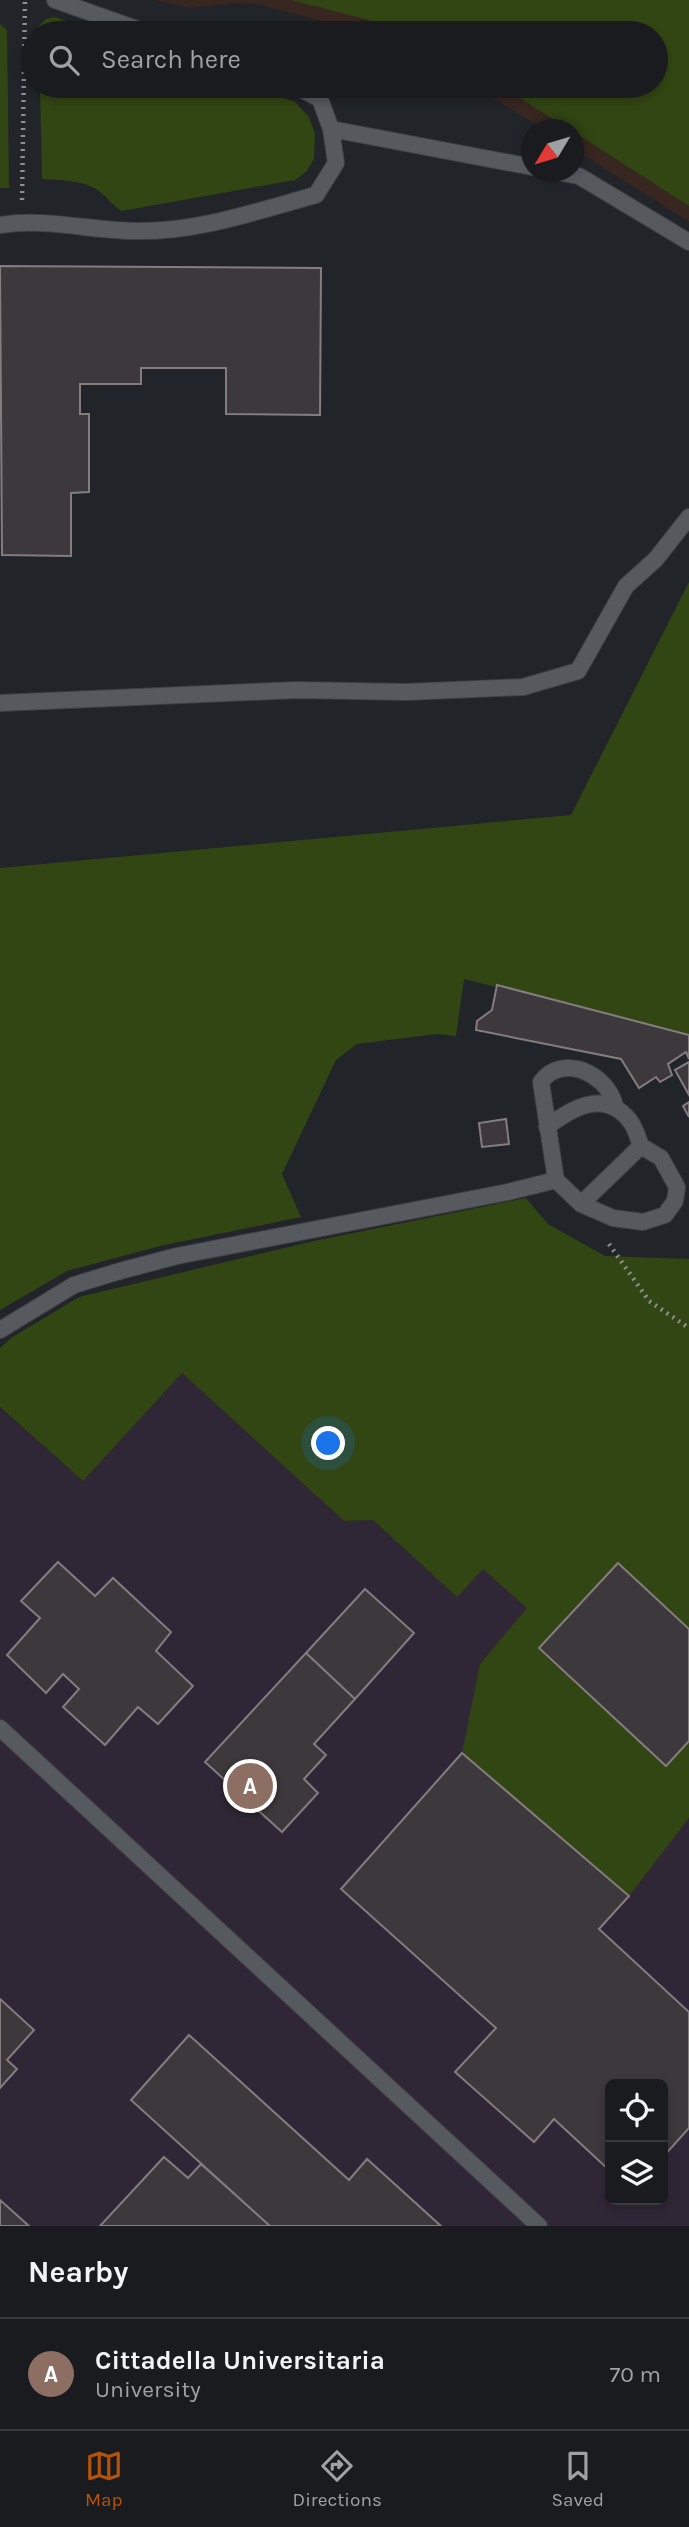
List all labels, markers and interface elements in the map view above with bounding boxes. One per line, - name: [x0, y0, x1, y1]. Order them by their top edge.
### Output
- search box: [21, 21, 668, 98]
- icon: search: [45, 41, 83, 79]
- text: Search here: [101, 44, 241, 75]
- north arrow: [521, 119, 584, 182]
- your location: [311, 1426, 345, 1460]
- pin: A: [227, 1760, 273, 1812]
- map controls: [605, 2079, 668, 2205]
- button: locate: [605, 2079, 668, 2142]
- button: layers: [605, 2142, 668, 2205]
- text: Nearby: [28, 2254, 128, 2290]
- text: Cittadella Universitaria: [95, 2345, 385, 2376]
- text: A: [44, 2361, 58, 2388]
- text: 70 m: [610, 2361, 661, 2388]
- text: University: [95, 2376, 201, 2403]
- tab: Map: [85, 2447, 123, 2511]
- tab: Directions: [293, 2447, 382, 2511]
- tab: Saved: [552, 2447, 604, 2511]

